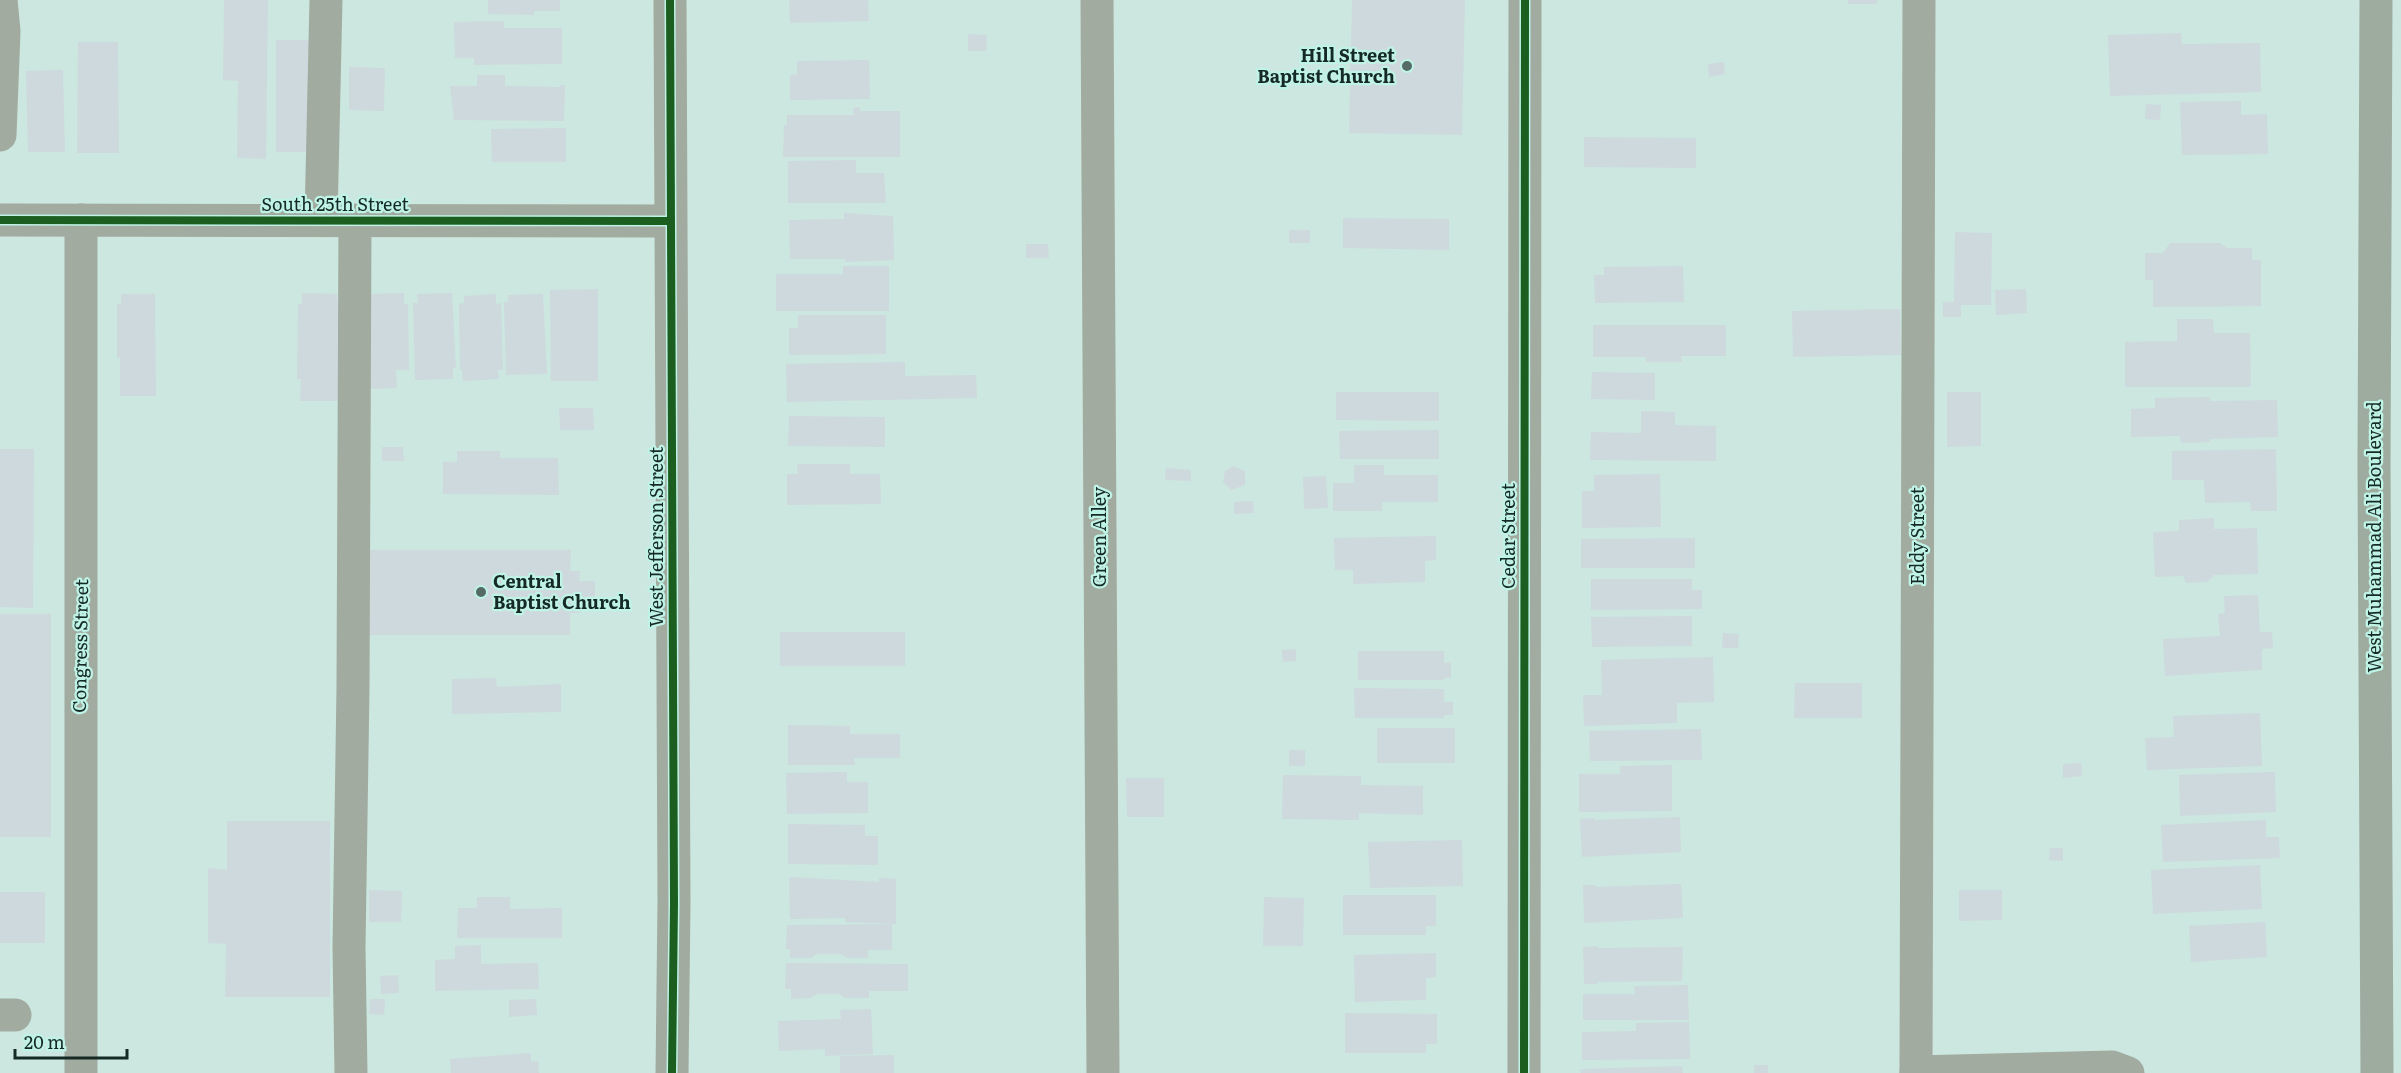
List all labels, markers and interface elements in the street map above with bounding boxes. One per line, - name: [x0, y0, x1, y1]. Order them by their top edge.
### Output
- place label: Hill Street Baptist Church: [1257, 41, 1395, 89]
- marker: Hill Street Baptist Church: [1400, 59, 1414, 73]
- street label: South 25th Street: [261, 190, 409, 217]
- street label: West Muhammad Ali Boulevard: [2360, 401, 2387, 673]
- street label: West Jefferson Street: [642, 446, 669, 627]
- street label: Cedar Street: [1494, 482, 1521, 589]
- street label: Green Alley: [1085, 486, 1112, 587]
- street label: Eddy Street: [1903, 486, 1930, 585]
- place label: Central Baptist Church: [493, 567, 631, 615]
- street label: Congress Street: [65, 578, 94, 713]
- marker: Central Baptist Church: [474, 585, 488, 599]
- scale bar: [15, 1022, 128, 1060]
- text: 20 m: [24, 1028, 65, 1055]

